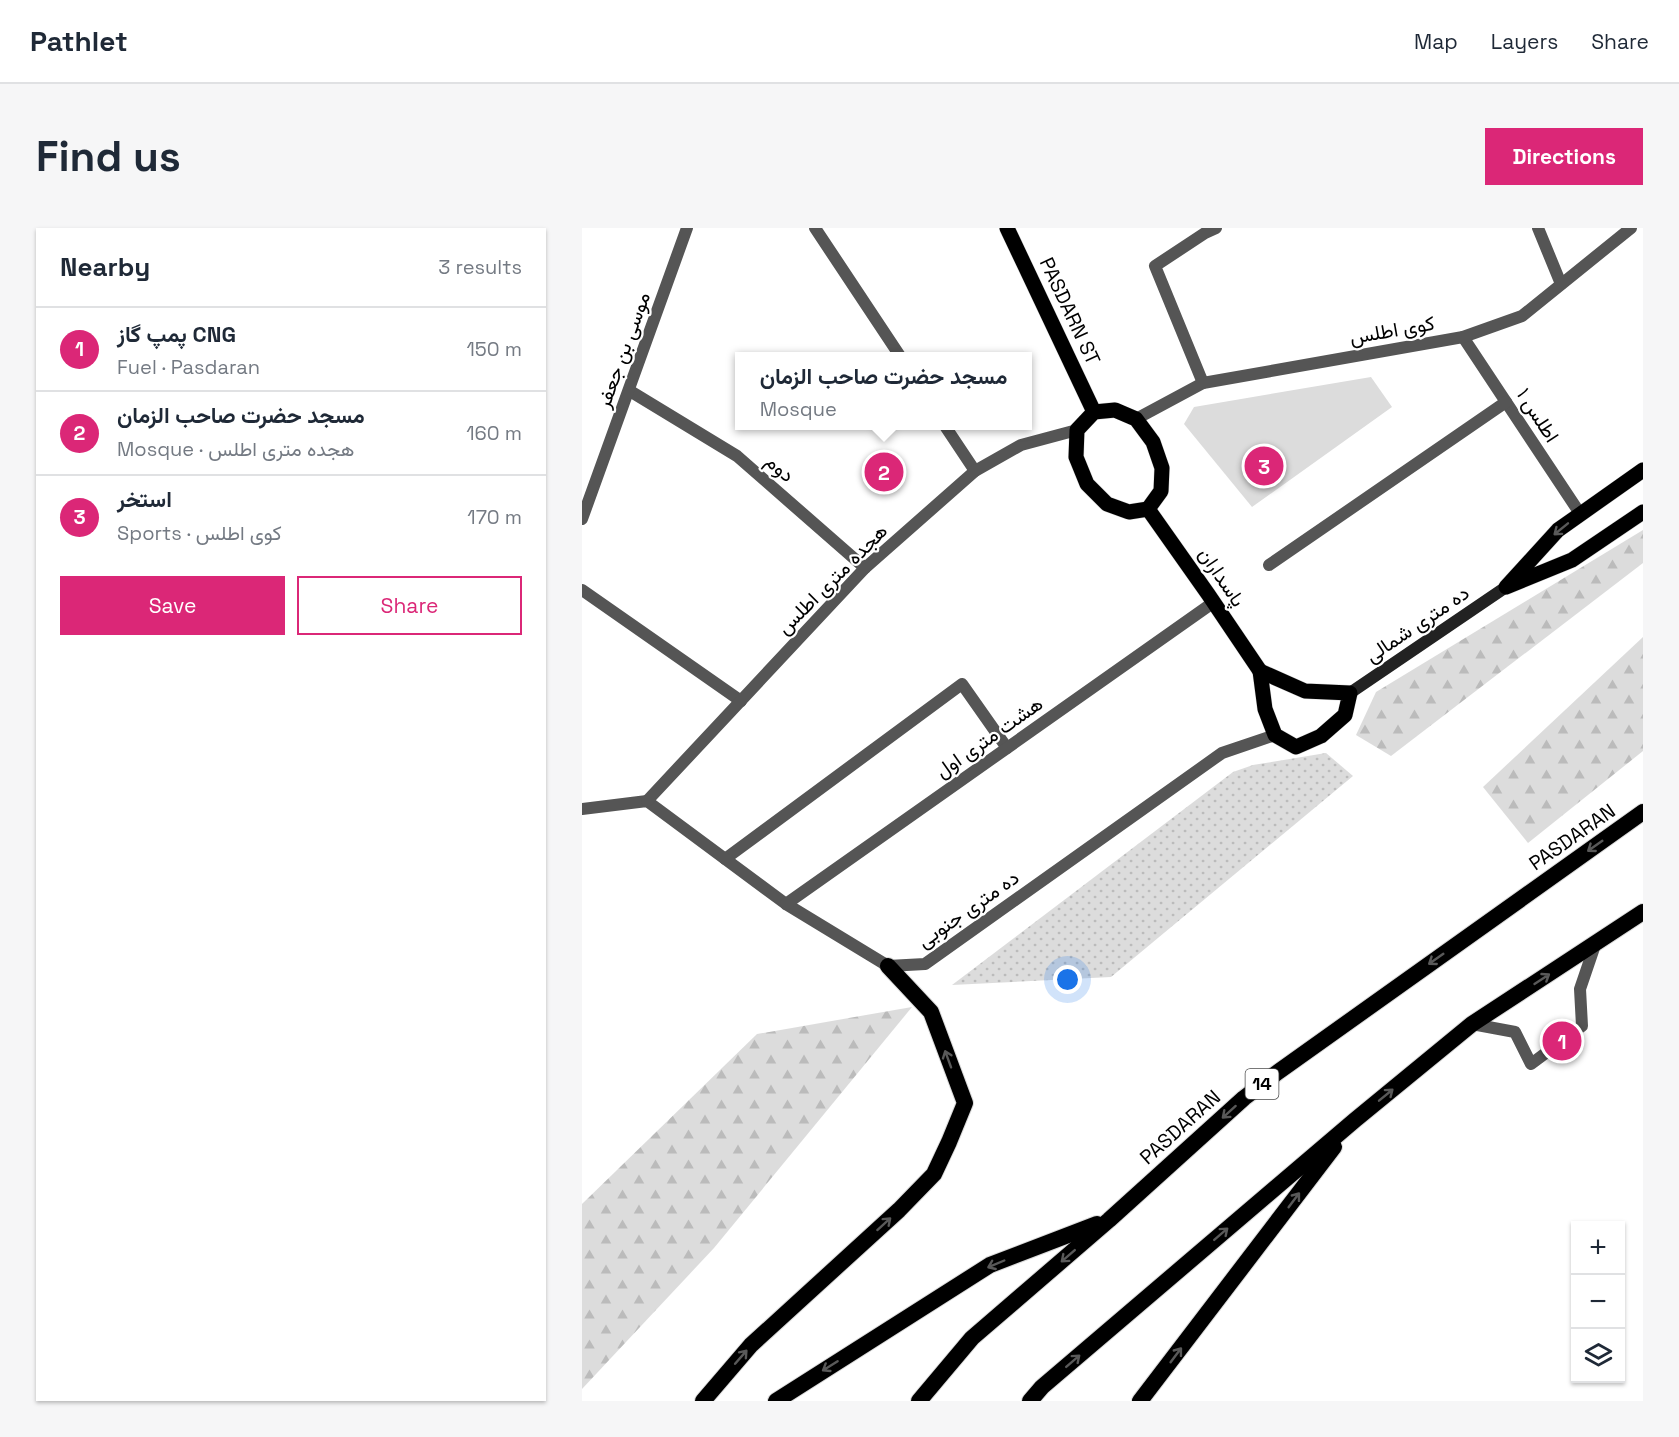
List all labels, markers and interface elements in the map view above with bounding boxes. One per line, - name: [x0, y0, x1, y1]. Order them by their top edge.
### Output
- text: Pathlet: [30, 23, 128, 59]
- text: Map: [1414, 28, 1458, 55]
- text: Layers: [1491, 28, 1558, 55]
- text: Share: [1591, 28, 1649, 55]
- button: Directions: [1485, 128, 1643, 185]
- text: Find us: [36, 130, 181, 183]
- text: Nearby: [60, 250, 150, 284]
- street label: PASDARN ST: [1034, 253, 1106, 369]
- text: 3 results: [438, 254, 522, 280]
- street label: موسی بن جعفر: [590, 288, 656, 412]
- street label: کوی اطلس: [1347, 310, 1437, 350]
- text: پمپ گاز CNG: [117, 320, 236, 348]
- text: 1: [75, 336, 84, 362]
- text: 150 m: [467, 336, 522, 362]
- popup: [735, 352, 1032, 430]
- text: Fuel · Pasdaran: [117, 354, 260, 380]
- text: مسجد حضرت صاحب الزمان: [760, 362, 1007, 390]
- street label: اطلس ۱: [1511, 383, 1565, 447]
- text: Mosque: [760, 396, 837, 422]
- text: مسجد حضرت صاحب الزمان: [117, 401, 365, 429]
- text: 2: [74, 420, 85, 446]
- text: 160 m: [466, 420, 522, 446]
- text: Mosque · هجده متری اطلس: [117, 436, 354, 462]
- pin: 3: [1244, 444, 1284, 488]
- street label: دوم: [760, 448, 800, 488]
- pin: 2: [864, 450, 904, 494]
- text: استخر: [117, 485, 172, 513]
- text: 3: [73, 504, 86, 530]
- text: 170 m: [467, 504, 522, 530]
- street label: هجده متری اطلس: [771, 518, 893, 640]
- text: Sports · کوی اطلس: [117, 520, 282, 546]
- one-way arrow: [1554, 522, 1569, 536]
- street label: پاسداران: [1192, 542, 1251, 612]
- button: Save: [60, 576, 285, 635]
- button: Share: [297, 576, 522, 635]
- street label: ده متری شمالی: [1360, 580, 1474, 668]
- street label: هشت متری اول: [930, 690, 1048, 784]
- street label: PASDARAN: [1524, 798, 1620, 876]
- one-way arrow: [1588, 840, 1604, 852]
- street label: ده متری جنوبی: [912, 864, 1024, 954]
- one-way arrow: [1429, 953, 1445, 965]
- your location: [1053, 965, 1082, 994]
- one-way arrow: [1533, 972, 1550, 984]
- pin: 1: [1542, 1018, 1582, 1064]
- one-way arrow: [942, 1050, 953, 1069]
- road number: 14: [1246, 1069, 1278, 1099]
- street label: PASDARAN: [1134, 1084, 1226, 1170]
- one-way arrow: [1378, 1088, 1394, 1101]
- one-way arrow: [1221, 1105, 1236, 1119]
- one-way arrow: [1288, 1192, 1300, 1208]
- one-way arrow: [876, 1217, 891, 1231]
- map controls: [1571, 1221, 1625, 1383]
- button: +: [1571, 1221, 1625, 1275]
- one-way arrow: [1213, 1227, 1228, 1241]
- one-way arrow: [1060, 1249, 1075, 1263]
- one-way arrow: [987, 1259, 1005, 1270]
- button: −: [1571, 1275, 1625, 1329]
- button: layers: [1571, 1329, 1625, 1383]
- one-way arrow: [1169, 1347, 1182, 1363]
- one-way arrow: [734, 1350, 748, 1365]
- one-way arrow: [1065, 1354, 1080, 1368]
- one-way arrow: [822, 1360, 839, 1373]

